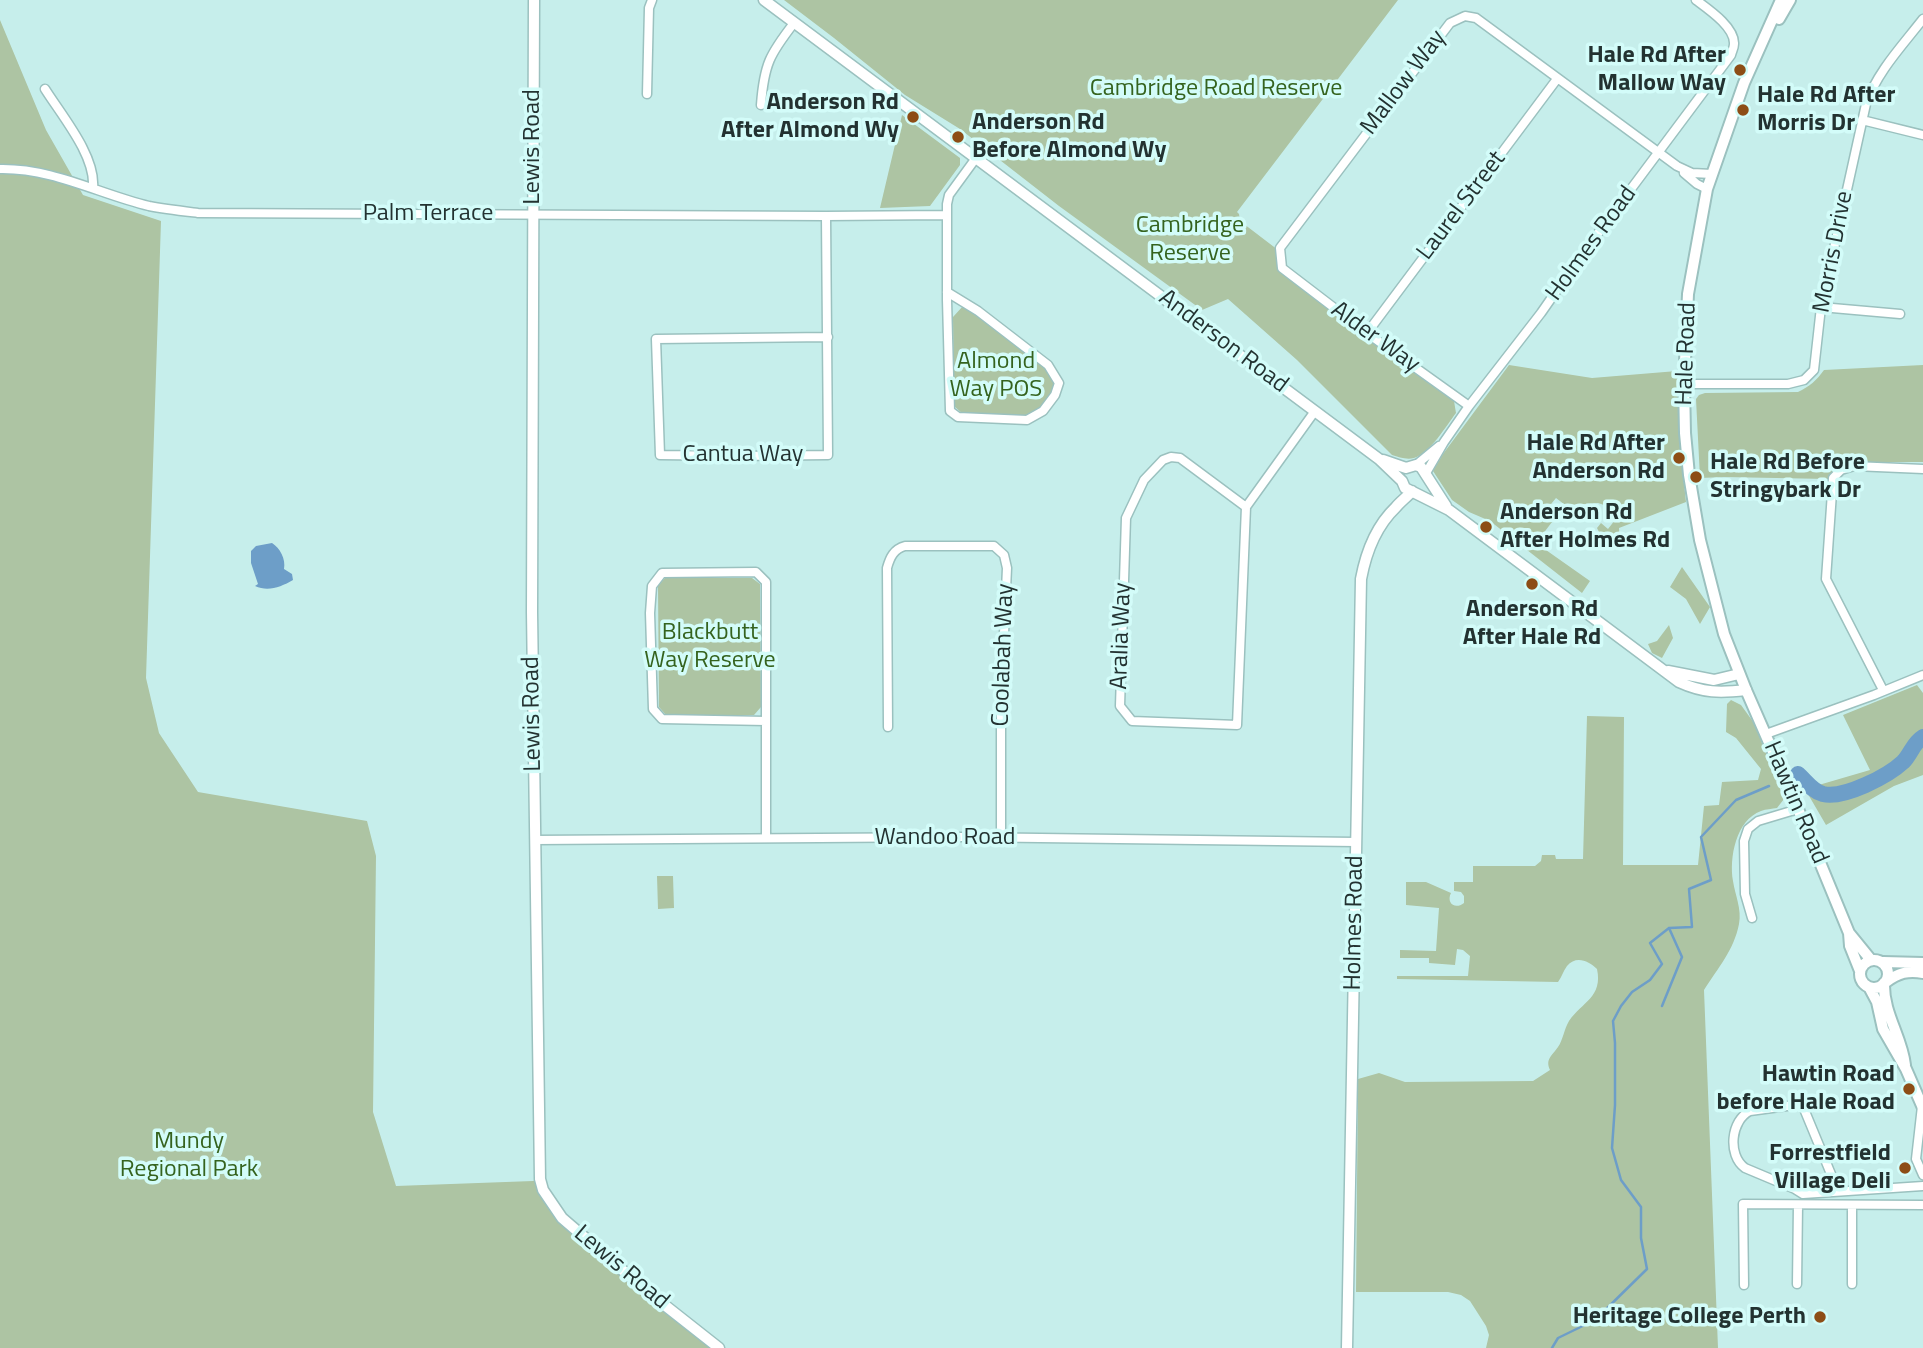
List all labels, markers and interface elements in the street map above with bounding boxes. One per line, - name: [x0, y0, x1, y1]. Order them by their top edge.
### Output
- street label: Mallow Way: [1355, 25, 1453, 141]
- place label: Hale Rd After Mallow Way: [1588, 42, 1726, 98]
- marker: Hale Rd After Mallow Way: [1732, 62, 1748, 78]
- park label: Cambridge Road Reserve: [1090, 75, 1342, 103]
- place label: Hale Rd After Morris Dr: [1757, 82, 1895, 138]
- street label: Lewis Road: [519, 89, 547, 205]
- place label: Anderson Rd After Almond Wy: [721, 89, 899, 145]
- marker: Hale Rd After Morris Dr: [1735, 102, 1751, 118]
- marker: Anderson Rd After Almond Wy: [905, 109, 921, 125]
- place label: Anderson Rd Before Almond Wy: [972, 109, 1166, 165]
- marker: Anderson Rd Before Almond Wy: [950, 129, 966, 145]
- street label: Laurel Street: [1412, 146, 1512, 266]
- street label: Holmes Road: [1541, 181, 1643, 307]
- street label: Morris Drive: [1808, 189, 1860, 315]
- street label: Palm Terrace: [363, 200, 493, 228]
- park label: Cambridge Reserve: [1136, 212, 1244, 268]
- street label: Anderson Road: [1153, 284, 1293, 400]
- street label: Alder Way: [1325, 296, 1425, 380]
- street label: Hale Road: [1671, 302, 1703, 406]
- park label: Almond Way POS: [950, 348, 1042, 404]
- place label: Hale Rd After Anderson Rd: [1527, 430, 1665, 486]
- street label: Cantua Way: [683, 441, 803, 469]
- place label: Hale Rd Before Stringybark Dr: [1710, 449, 1865, 505]
- marker: Hale Rd After Anderson Rd: [1671, 450, 1687, 466]
- marker: Hale Rd Before Stringybark Dr: [1688, 469, 1704, 485]
- place label: Anderson Rd After Holmes Rd: [1500, 499, 1670, 555]
- marker: Anderson Rd After Holmes Rd: [1478, 519, 1494, 535]
- marker: Anderson Rd After Hale Rd: [1524, 576, 1540, 592]
- street label: Aralia Way: [1106, 582, 1138, 690]
- street label: Coolabah Way: [987, 583, 1021, 727]
- place label: Anderson Rd After Hale Rd: [1463, 596, 1601, 652]
- park label: Blackbutt Way Reserve: [644, 619, 776, 675]
- street label: Lewis Road: [518, 656, 548, 772]
- street label: Hawtin Road: [1756, 737, 1834, 869]
- street label: Wandoo Road: [874, 824, 1016, 852]
- street label: Holmes Road: [1339, 855, 1371, 991]
- place label: Hawtin Road before Hale Road: [1717, 1061, 1895, 1117]
- marker: Hawtin Road before Hale Road: [1901, 1081, 1917, 1097]
- park label: Mundy Regional Park: [120, 1128, 258, 1184]
- place label: Forrestfield Village Deli: [1769, 1140, 1891, 1196]
- marker: Forrestfield Village Deli: [1897, 1160, 1913, 1176]
- street label: Lewis Road: [568, 1220, 674, 1316]
- place label: Heritage College Perth: [1573, 1303, 1806, 1331]
- marker: Heritage College Perth: [1812, 1309, 1828, 1325]

